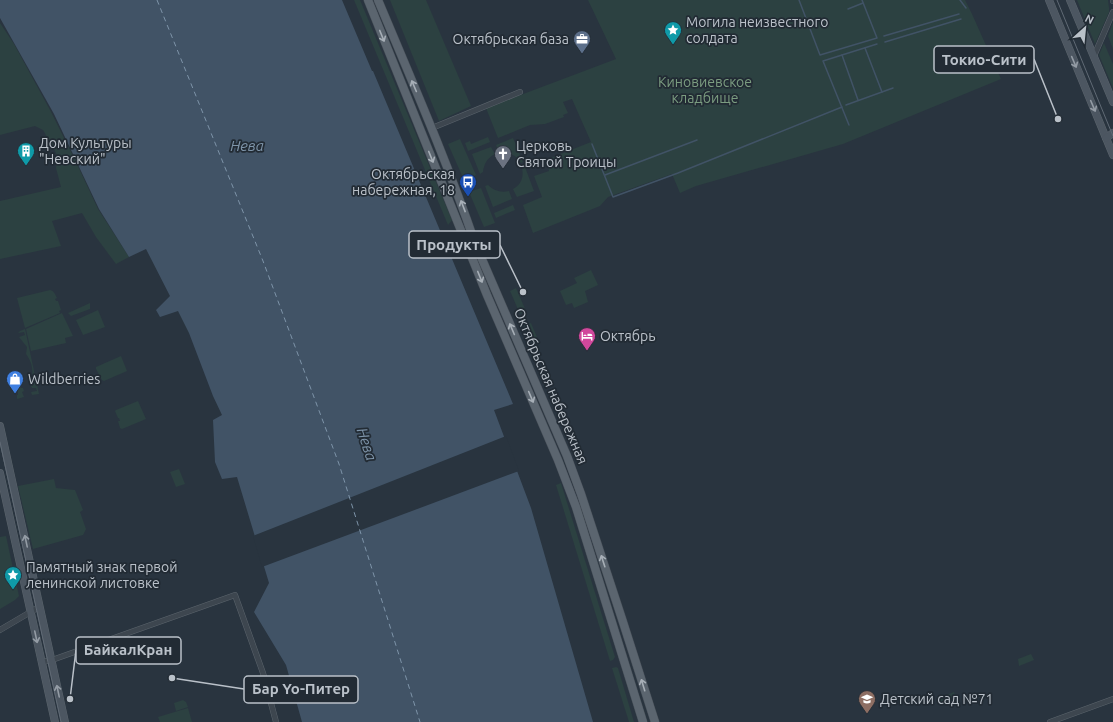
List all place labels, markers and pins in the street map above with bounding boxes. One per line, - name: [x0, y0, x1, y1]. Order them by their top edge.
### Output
- place label: Могила неизвестного солдата: [686, 14, 828, 46]
- place icon: Могила неизвестного солдата: [663, 20, 683, 45]
- office icon: Октябрьская база: [572, 29, 592, 54]
- place label: Октябрьская база: [453, 31, 569, 47]
- callout: Токио-Сити: [934, 46, 1034, 73]
- place label: Дом Культуры "Невский": [39, 135, 132, 167]
- place label: Церковь Святой Троицы: [516, 138, 616, 170]
- building icon: Дом Культуры "Невский": [16, 141, 36, 166]
- church icon: Церковь Святой Троицы: [493, 144, 513, 169]
- place label: Октябрьская набережная, 18: [352, 166, 455, 198]
- bus stop icon: Октябрьская набережная, 18: [458, 172, 478, 197]
- callout: Продукты: [409, 231, 500, 258]
- hotel icon: Октябрь: [577, 326, 597, 351]
- place label: Октябрь: [600, 328, 655, 344]
- shop icon: Wildberries: [5, 369, 25, 394]
- place label: Wildberries: [28, 371, 100, 387]
- place label: Памятный знак первой ленинской листовке: [26, 559, 178, 591]
- place icon: Памятный знак первой ленинской листовке: [3, 565, 23, 590]
- callout: БайкалКран: [76, 637, 181, 664]
- callout: Бар Yo-Питер: [244, 676, 358, 703]
- school or university icon: Детский сад №71: [857, 689, 877, 714]
- place label: Детский сад №71: [880, 691, 994, 707]

